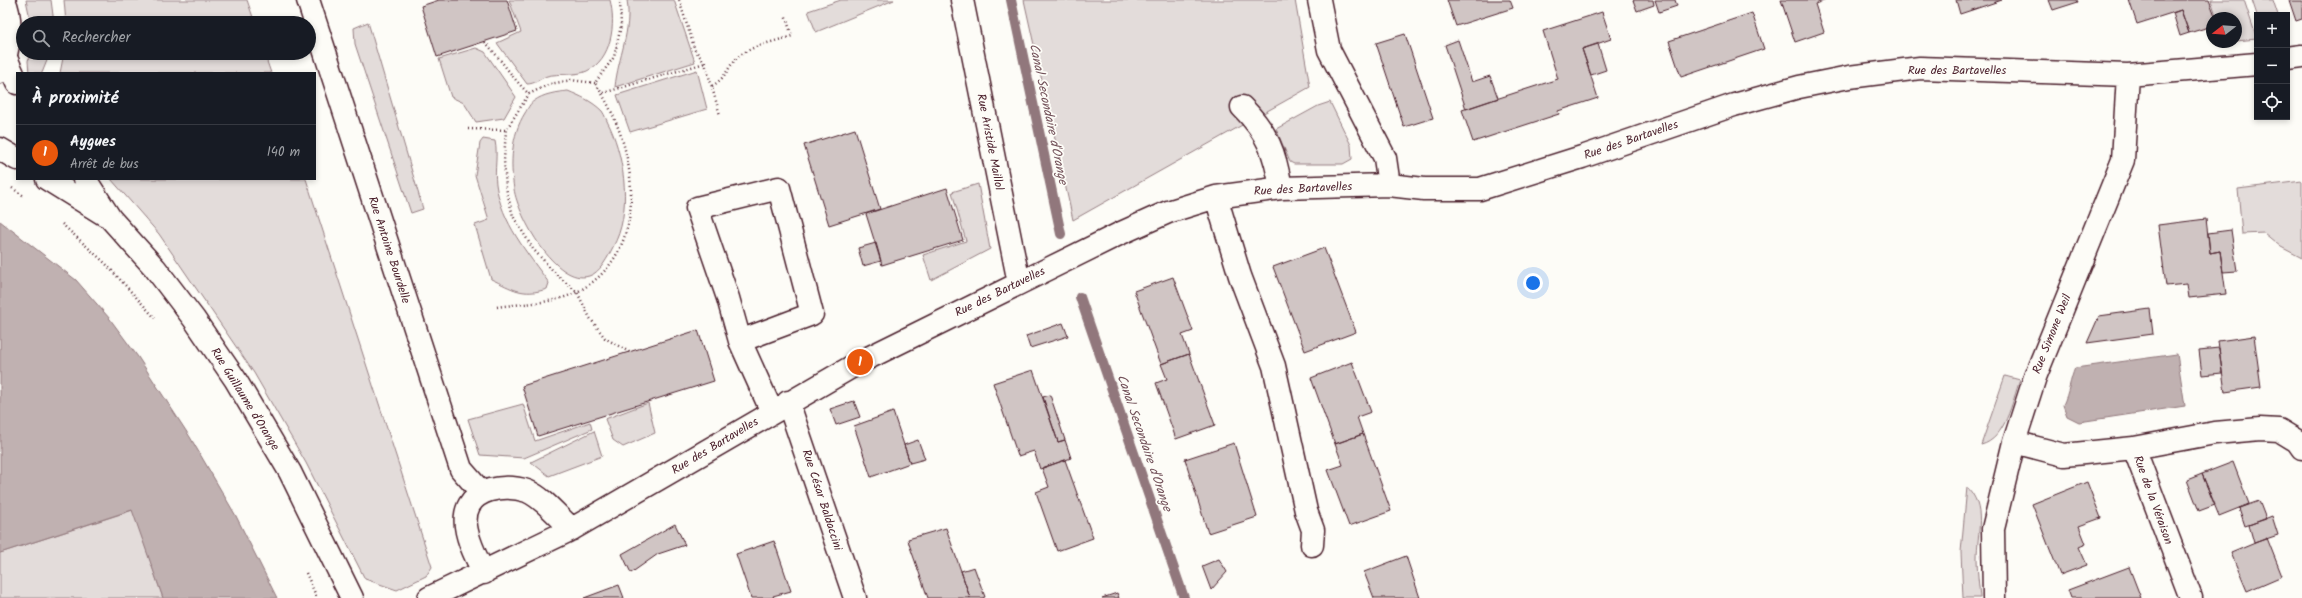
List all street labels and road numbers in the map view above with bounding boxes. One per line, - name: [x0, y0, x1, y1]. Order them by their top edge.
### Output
- street label: Rue des Bartavelles: [1908, 61, 2006, 80]
- street label: Rue Aristide Maillol: [971, 92, 1009, 192]
- street label: Rue des Bartavelles: [1581, 115, 1681, 165]
- street label: Rue des Bartavelles: [1253, 177, 1353, 201]
- street label: Rue Antoine Bourdelle: [363, 194, 415, 307]
- street label: Rue des Bartavelles: [951, 262, 1049, 322]
- street label: Rue Simone Weil: [2027, 291, 2077, 377]
- street label: Rue Guillaume d'Orange: [206, 344, 285, 455]
- street label: Rue des Bartavelles: [668, 412, 762, 480]
- street label: Rue César Baldaccini: [797, 447, 848, 554]
- street label: Rue de la Véraison: [2128, 453, 2178, 547]

